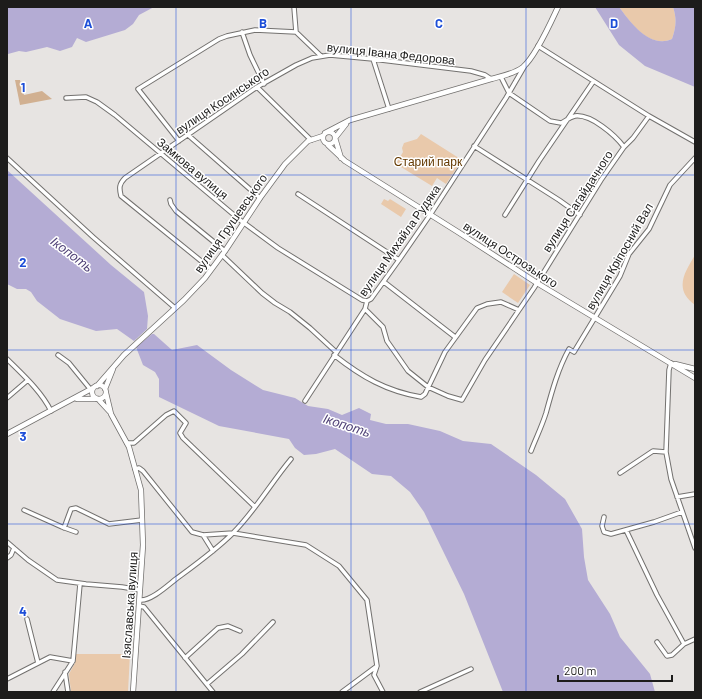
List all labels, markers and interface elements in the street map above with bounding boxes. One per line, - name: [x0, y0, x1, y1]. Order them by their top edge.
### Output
- text: A: [84, 15, 93, 31]
- text: B: [259, 15, 267, 31]
- text: C: [435, 15, 443, 31]
- text: D: [610, 15, 618, 31]
- street label: вулиця Івана Федорова: [326, 39, 456, 68]
- street label: вулиця Косинського: [173, 63, 272, 137]
- text: 1: [21, 79, 25, 95]
- street label: Замкова вулиця: [154, 134, 231, 203]
- street label: вулиця Сагайдачного: [539, 147, 616, 255]
- park label: Старий парк: [394, 154, 463, 169]
- street label: вулиця Грушевського: [191, 171, 270, 276]
- street label: вулиця Михайла Рудяка: [355, 181, 444, 299]
- street label: вулиця Кріпосний Вал: [583, 200, 656, 312]
- street label: вулиця Острозького: [461, 218, 561, 291]
- water label: Ікопоть: [48, 233, 97, 275]
- text: 2: [19, 254, 27, 270]
- water label: Ікопоть: [321, 410, 373, 440]
- text: 3: [19, 428, 27, 444]
- street label: Ізяславська вулиця: [118, 551, 141, 659]
- text: 4: [19, 603, 27, 619]
- scale bar: [558, 657, 672, 683]
- text: 200 m: [564, 663, 596, 677]

